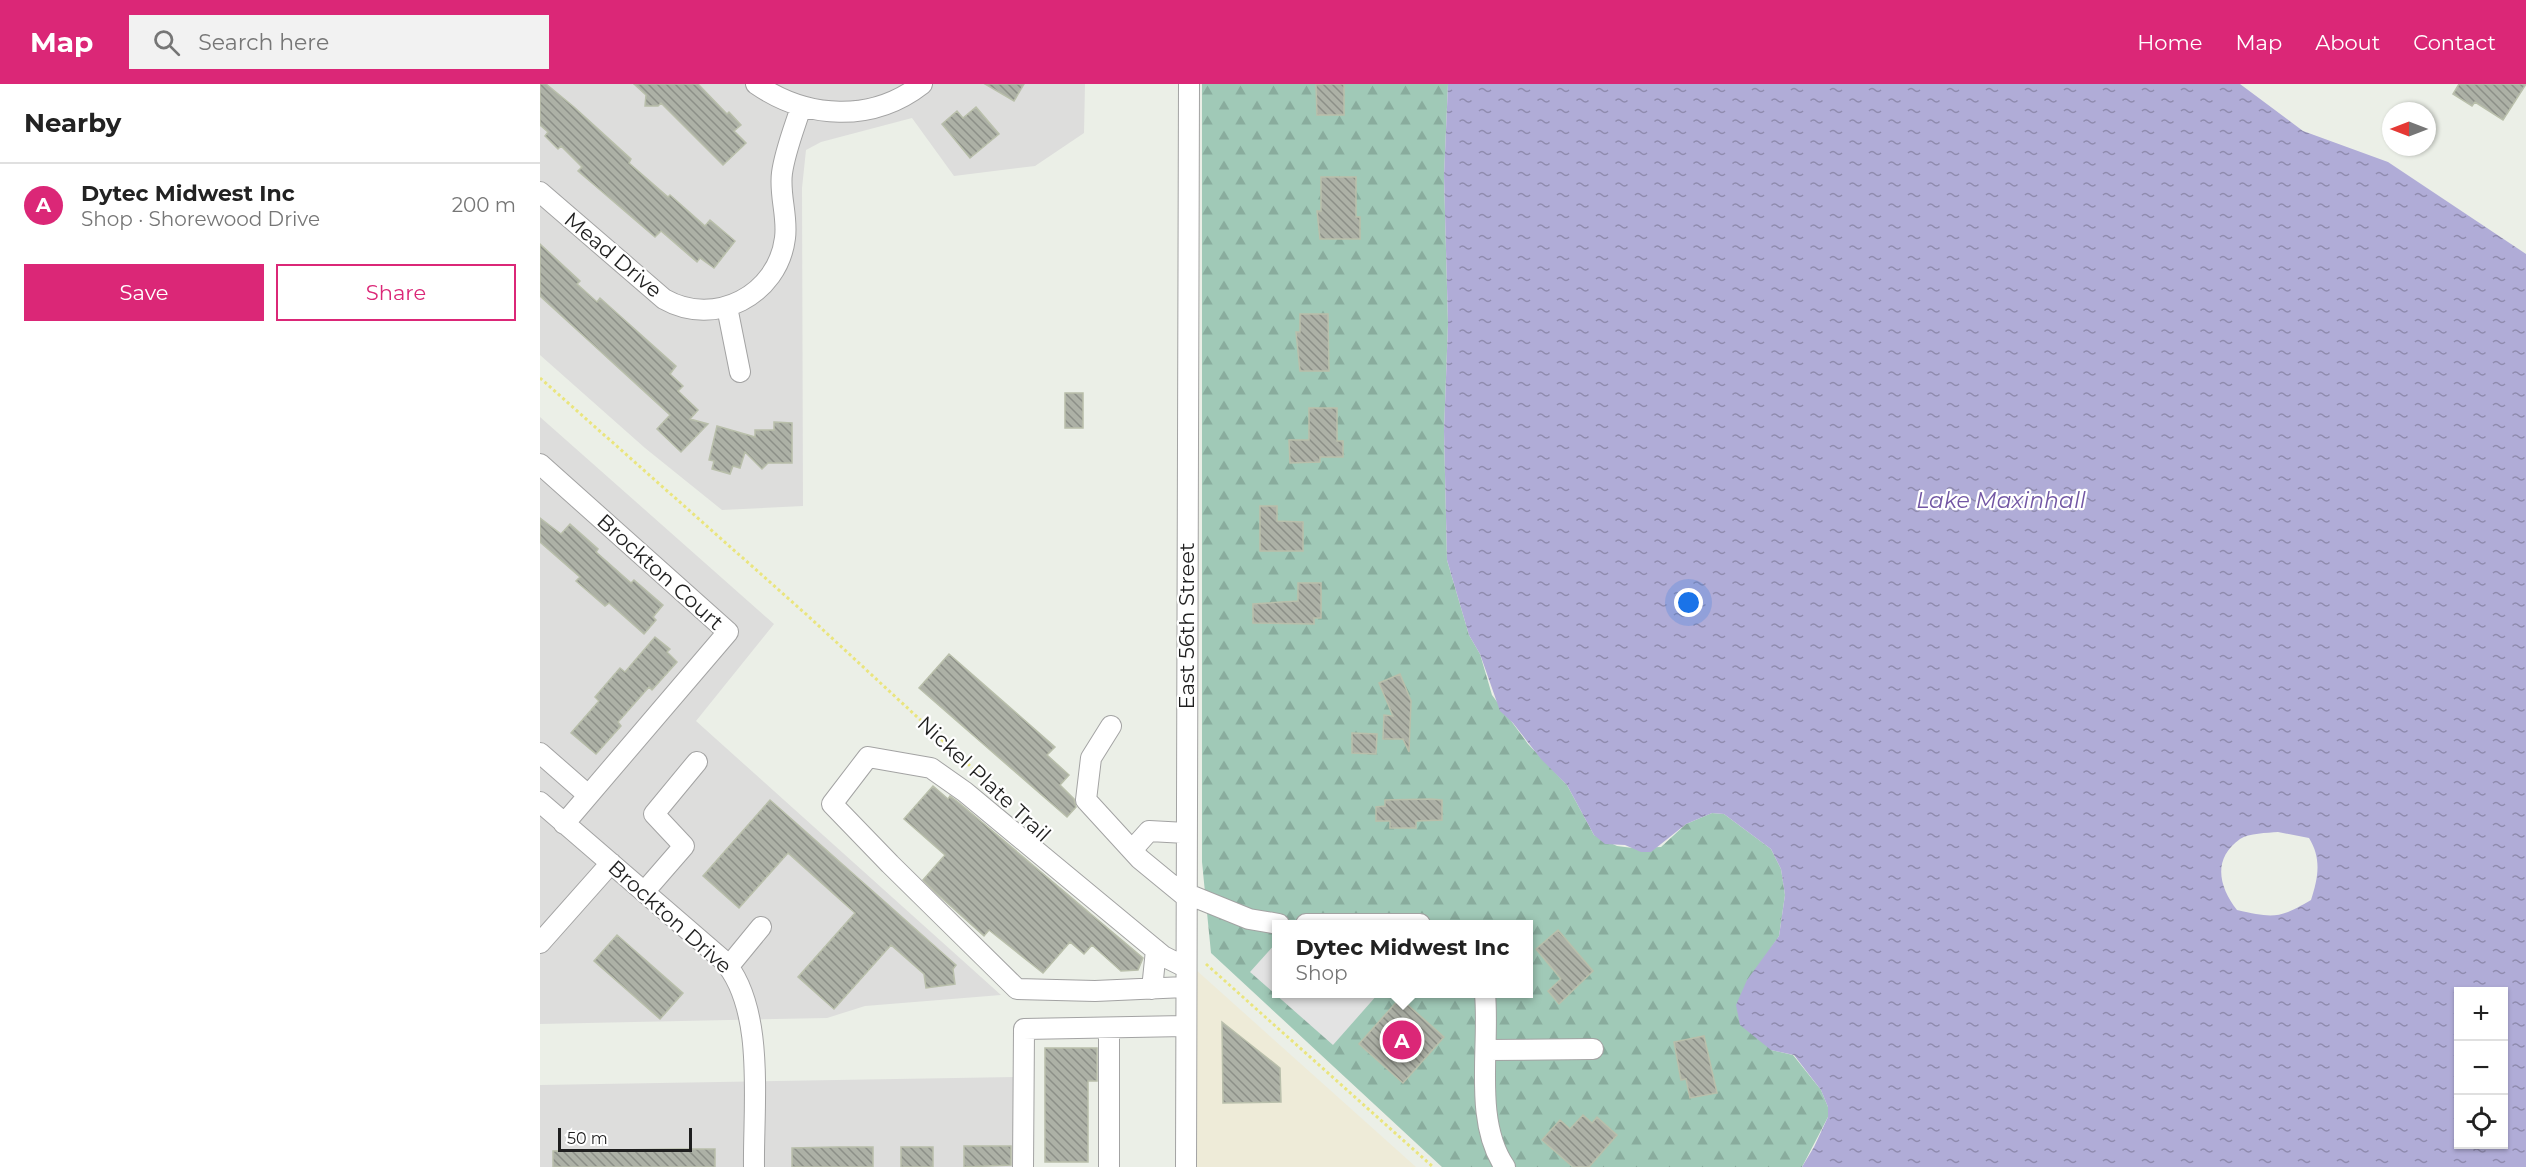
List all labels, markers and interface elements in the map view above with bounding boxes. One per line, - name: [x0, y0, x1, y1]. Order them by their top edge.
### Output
- search box: [129, 15, 549, 69]
- text: Map: [30, 25, 93, 59]
- icon: search: [150, 26, 183, 59]
- text: Search here: [198, 29, 329, 56]
- text: Home: [2137, 30, 2202, 55]
- text: Map: [2235, 30, 2282, 55]
- text: About: [2315, 30, 2380, 55]
- text: Contact: [2413, 30, 2496, 55]
- north arrow: [2382, 102, 2436, 156]
- text: Nearby: [24, 107, 121, 139]
- text: Dytec Midwest Inc: [81, 180, 295, 207]
- text: A: [36, 193, 51, 217]
- text: 200 m: [452, 193, 516, 217]
- text: Shop · Shorewood Drive: [81, 207, 320, 231]
- street label: Mead Drive: [559, 207, 667, 303]
- button: Save: [24, 264, 264, 321]
- button: Share: [276, 264, 516, 321]
- water label: Lake Maxinhall: [1916, 487, 2086, 514]
- street label: Brockton Court: [592, 508, 729, 635]
- street label: East 56th Street: [1174, 543, 1199, 709]
- your location: [1674, 588, 1703, 617]
- street label: Nickel Plate Trail: [913, 711, 1056, 847]
- street label: Brockton Drive: [603, 855, 737, 979]
- popup: [1272, 920, 1533, 998]
- text: Dytec Midwest Inc: [1296, 934, 1509, 961]
- text: Shop: [1296, 961, 1348, 985]
- map controls: [2454, 987, 2508, 1149]
- button: +: [2454, 987, 2508, 1041]
- pin: A: [1382, 1018, 1422, 1062]
- button: −: [2454, 1041, 2508, 1095]
- button: locate: [2454, 1095, 2508, 1149]
- scale bar: [558, 1125, 692, 1152]
- text: 50 m: [567, 1129, 608, 1148]

